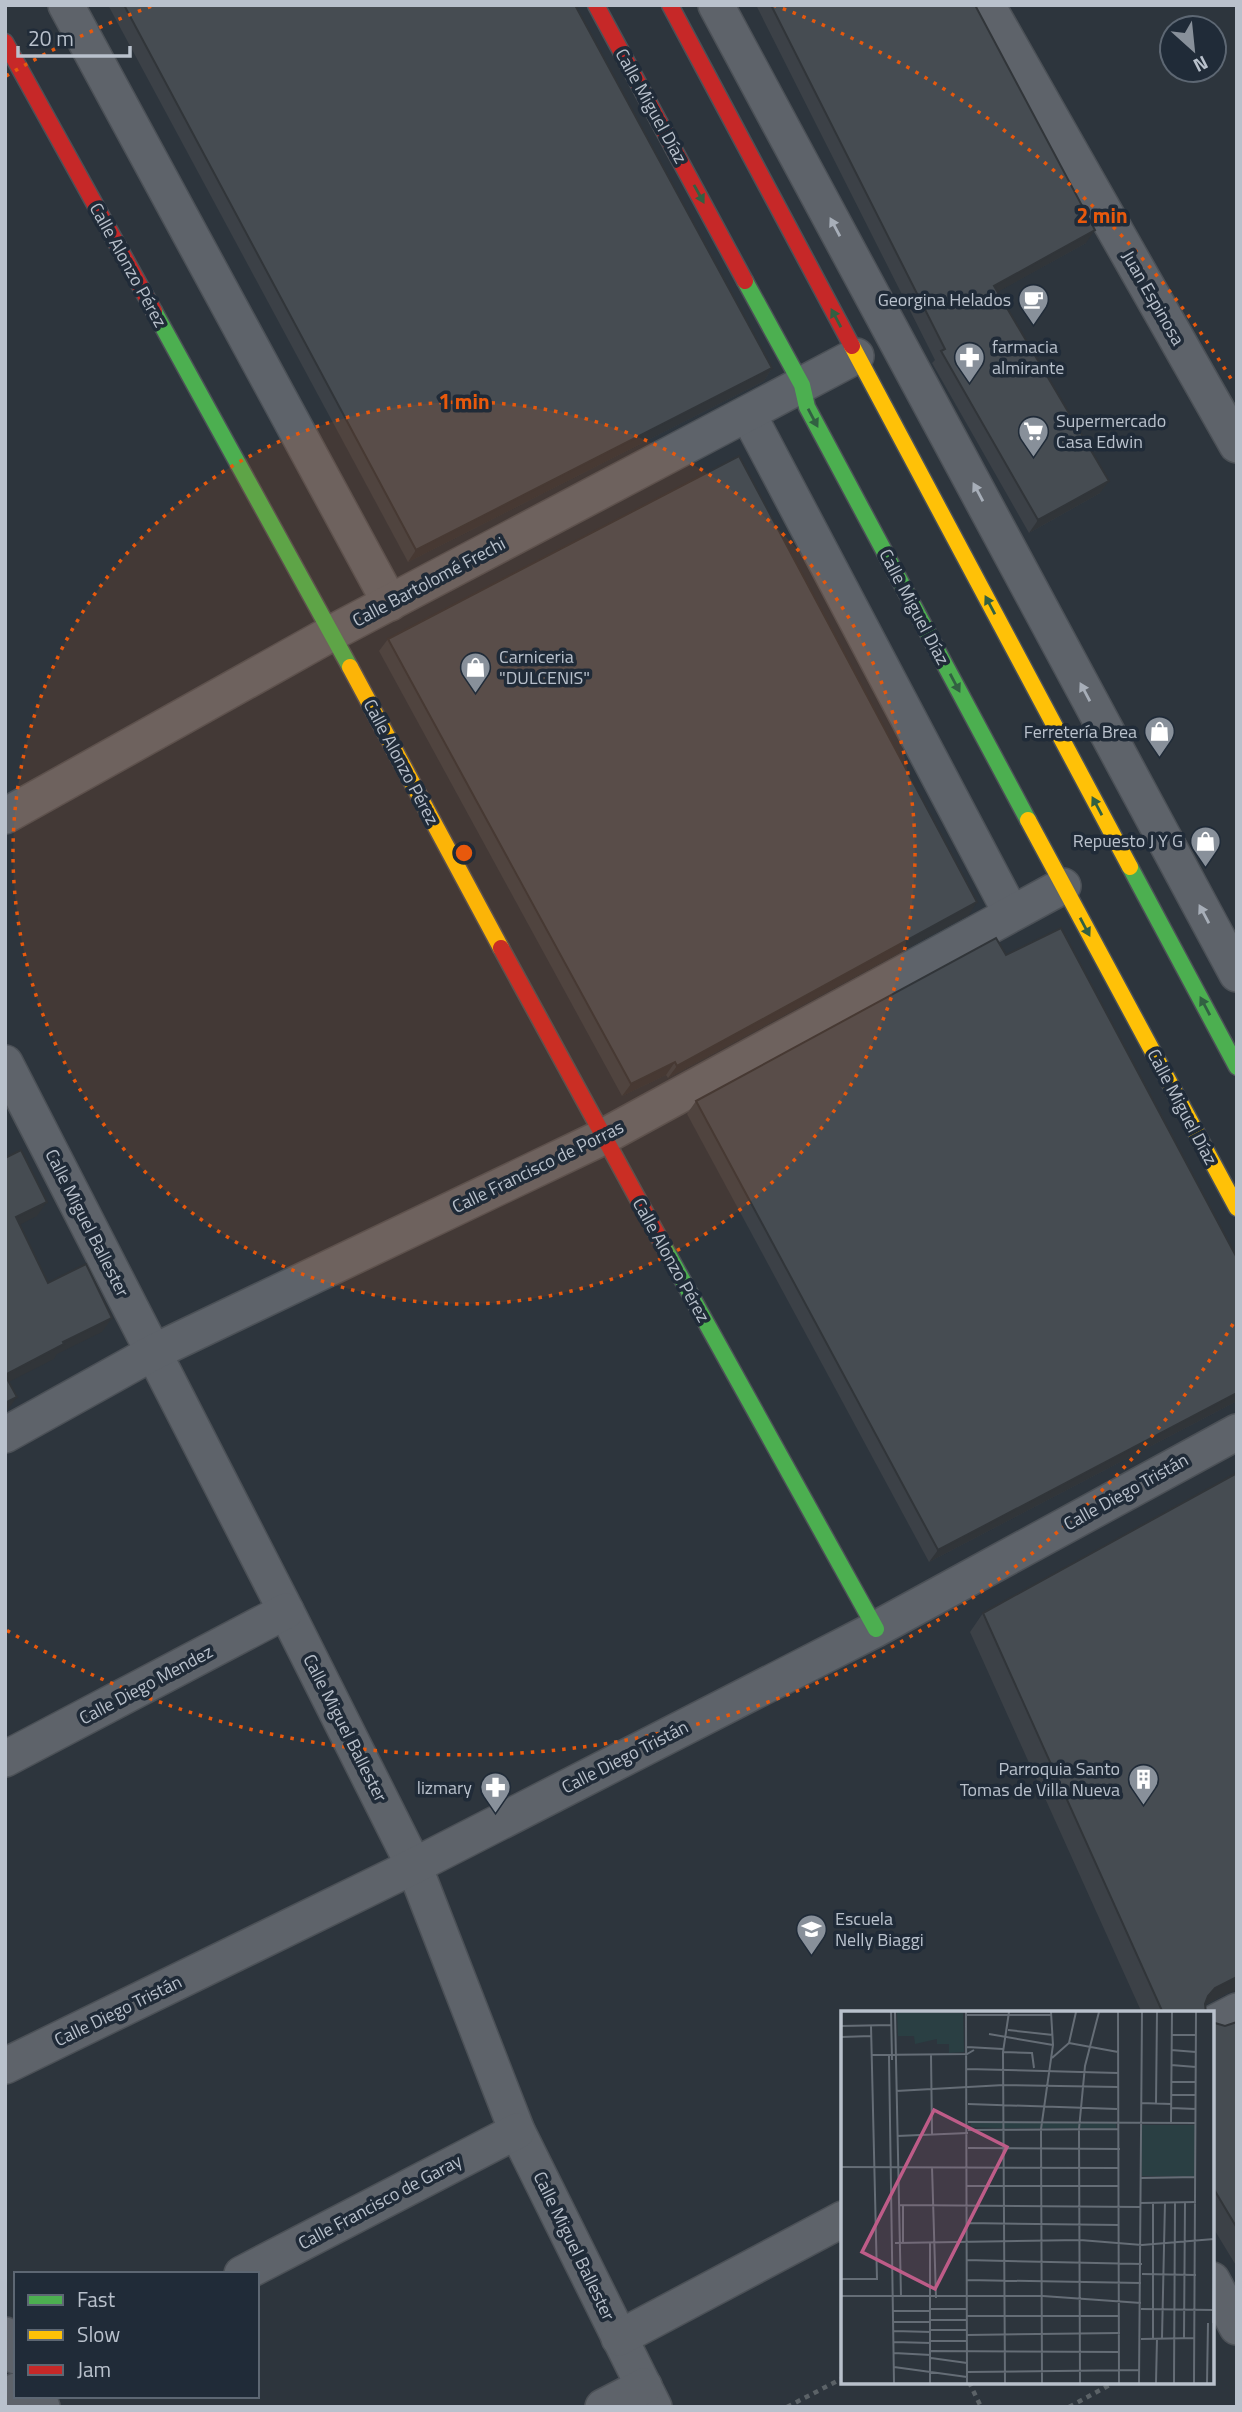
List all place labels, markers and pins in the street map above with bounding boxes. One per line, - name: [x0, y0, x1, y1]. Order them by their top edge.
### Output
- cafe icon: Georgina Helados: [1017, 283, 1051, 327]
- place label: Georgina Helados: [878, 286, 1011, 313]
- place label: farmacia almirante: [992, 333, 1064, 381]
- pharmacy icon: farmacia almirante: [952, 340, 986, 384]
- place label: Supermercado Casa Edwin: [1056, 407, 1166, 455]
- supermarket icon: Supermercado Casa Edwin: [1016, 414, 1050, 458]
- place label: Carniceria "DULCENIS": [499, 643, 590, 691]
- shop icon: Carniceria "DULCENIS": [459, 650, 493, 694]
- shop icon: Ferretería Brea: [1143, 715, 1177, 759]
- place label: Ferretería Brea: [1024, 718, 1137, 745]
- shop icon: Repuesto J Y G: [1189, 824, 1223, 868]
- place label: Repuesto J Y G: [1073, 827, 1183, 854]
- centre of rings: [452, 841, 476, 865]
- place label: Parroquia Santo Tomas de Villa Nueva: [960, 1755, 1120, 1803]
- building icon: Parroquia Santo Tomas de Villa Nueva: [1126, 1762, 1160, 1806]
- pharmacy icon: lizmary: [478, 1771, 512, 1815]
- place label: lizmary: [417, 1774, 472, 1801]
- place label: Escuela Nelly Biaggi: [835, 1905, 924, 1953]
- school or university icon: Escuela Nelly Biaggi: [795, 1912, 829, 1956]

